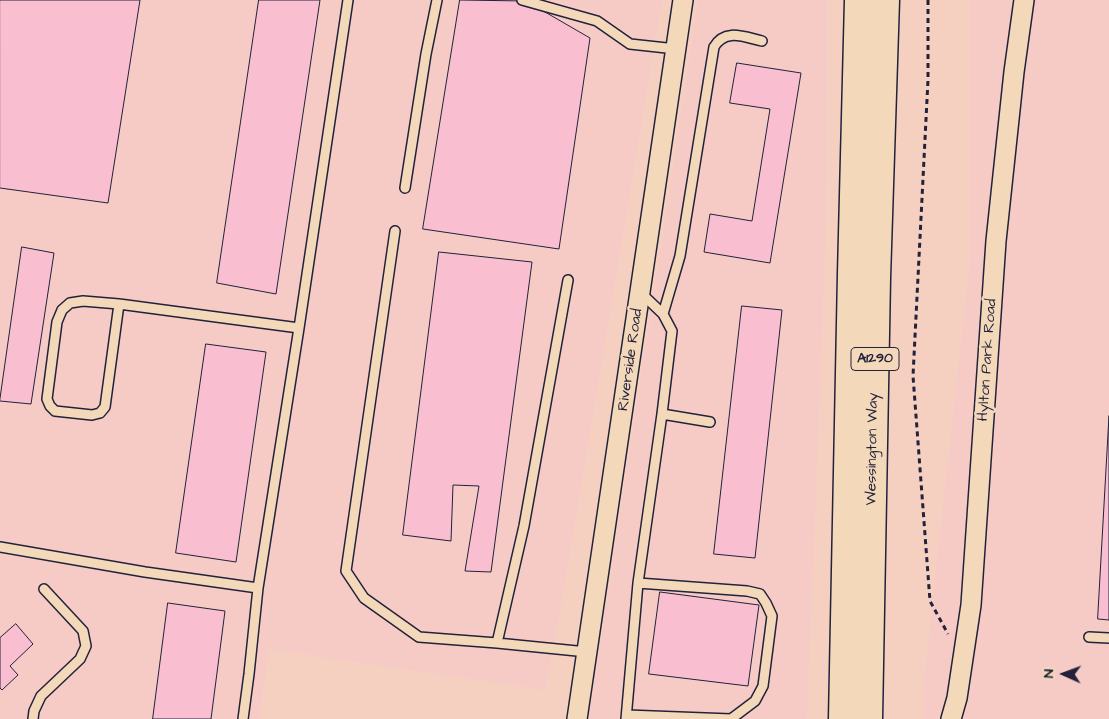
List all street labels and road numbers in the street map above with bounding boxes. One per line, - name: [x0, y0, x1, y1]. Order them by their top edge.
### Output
- street label: Hylton Park Road: [975, 298, 1001, 422]
- street label: Riverside Road: [615, 308, 647, 412]
- road number: A1290: [851, 348, 899, 370]
- street label: Wessington Way: [863, 392, 883, 506]

